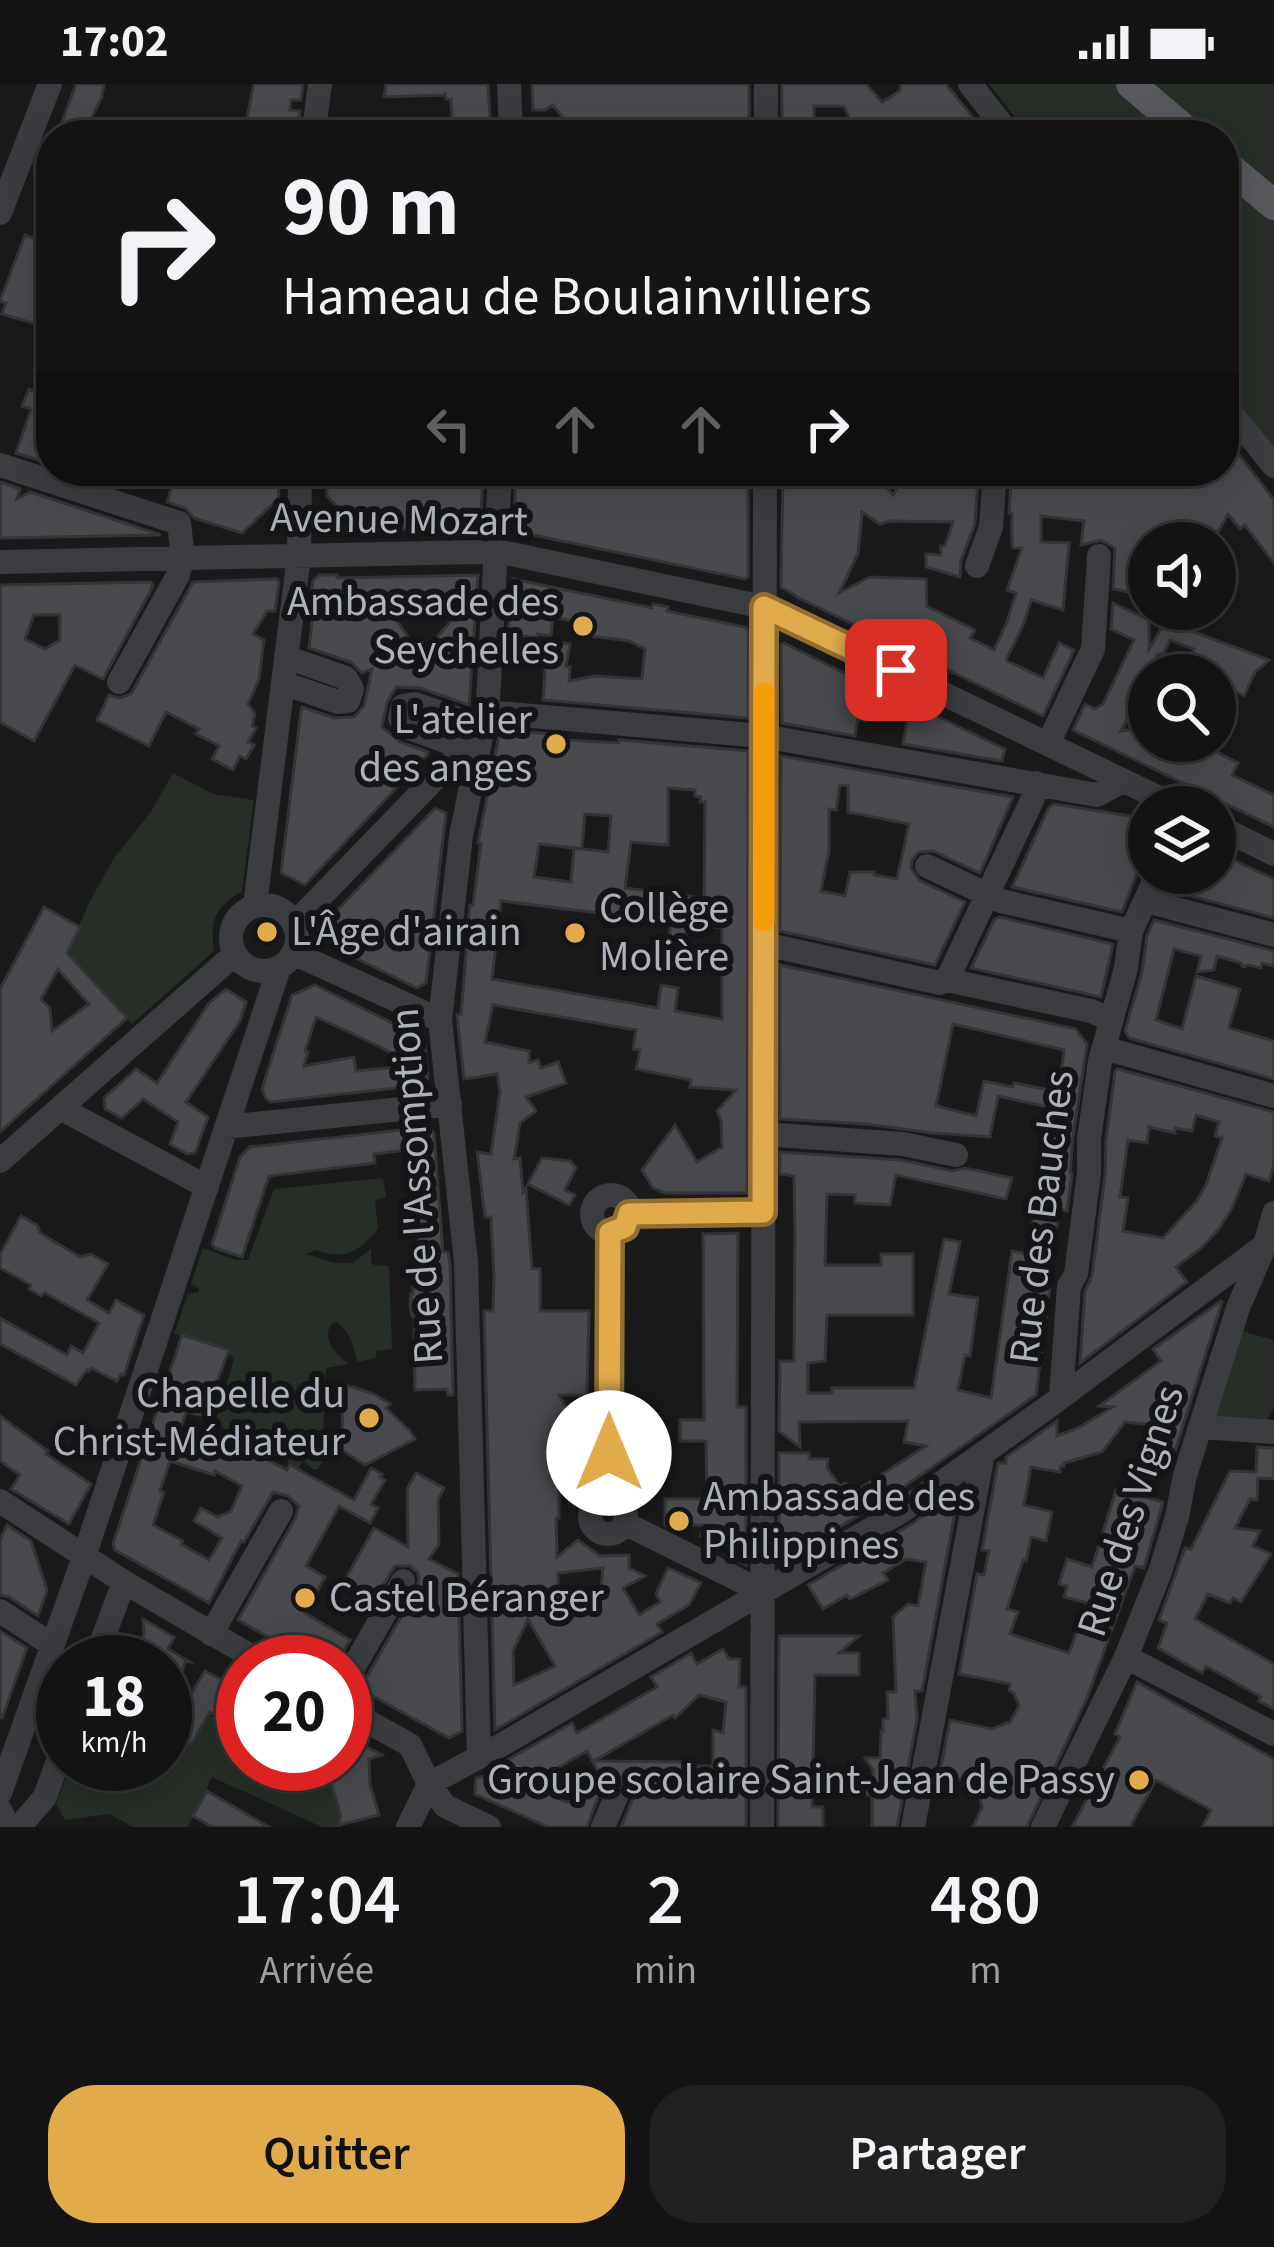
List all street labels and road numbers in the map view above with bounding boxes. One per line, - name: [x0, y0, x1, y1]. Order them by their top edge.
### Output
- street label: Avenue Mozart: [270, 488, 528, 552]
- street label: Rue de l'Assomption: [375, 1006, 459, 1366]
- street label: Rue des Bauches: [994, 1067, 1090, 1367]
- street label: Rue des Vignes: [1062, 1378, 1200, 1644]

